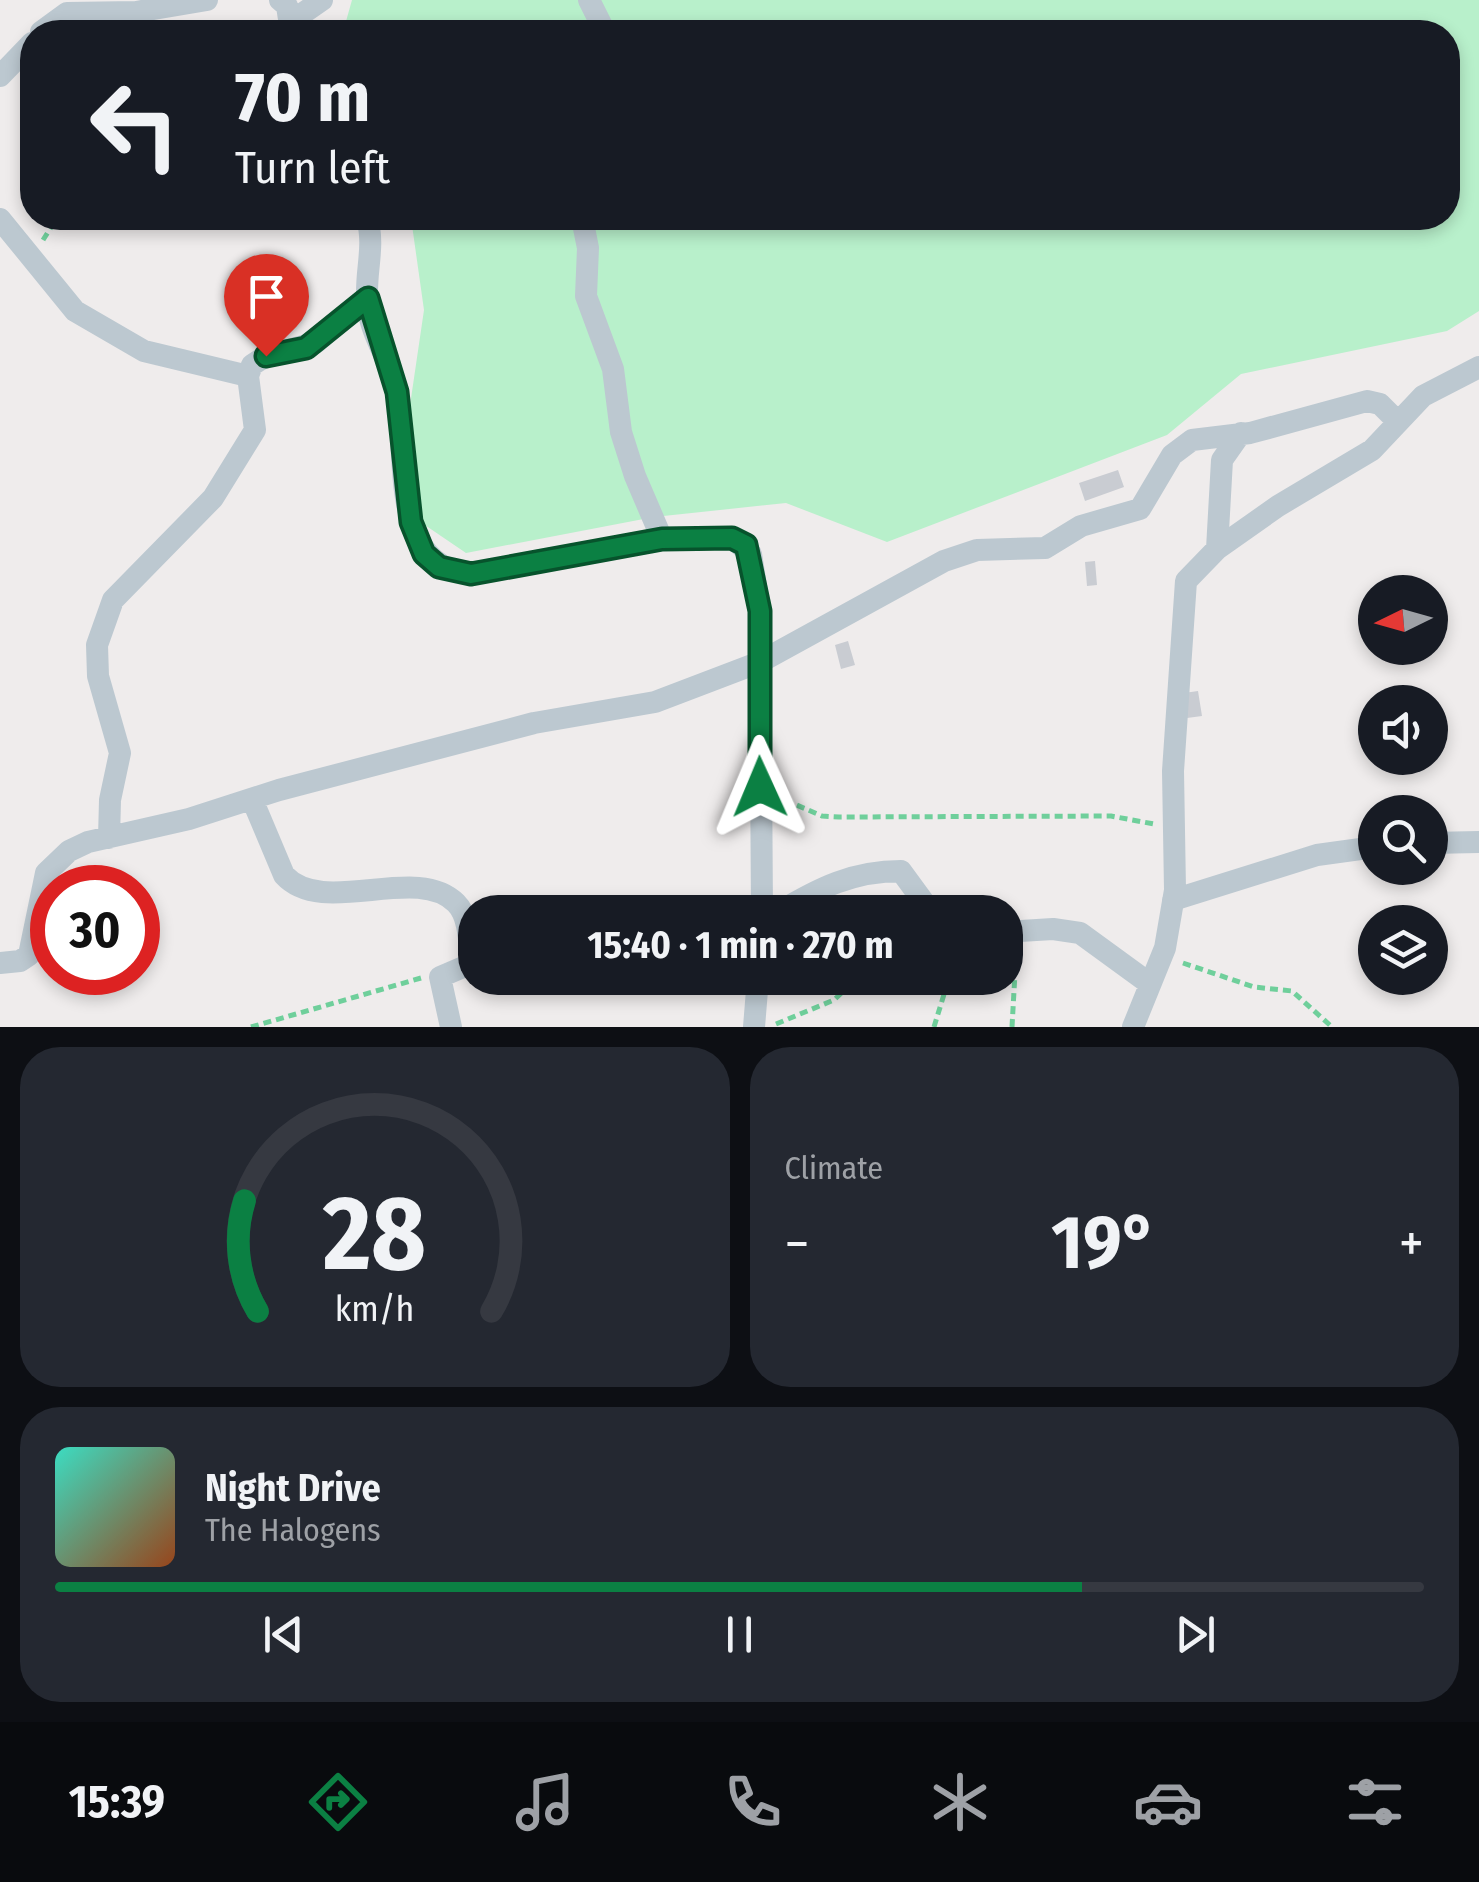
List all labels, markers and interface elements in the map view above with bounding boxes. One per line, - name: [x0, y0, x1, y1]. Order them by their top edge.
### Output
- text: 70 m: [235, 56, 370, 140]
- icon: left: [70, 60, 200, 190]
- text: Turn left: [235, 141, 390, 195]
- pin: [224, 254, 309, 357]
- icon: arrive: [239, 269, 294, 324]
- north arrow: [1358, 575, 1448, 665]
- map controls: [1358, 575, 1448, 995]
- button: sound: [1358, 685, 1448, 775]
- position arrow: [708, 735, 812, 839]
- button: search: [1358, 795, 1448, 885]
- speed limit sign: 30: [30, 865, 160, 995]
- button: layers: [1358, 905, 1448, 995]
- text: 15:40 · 1 min · 270 m: [587, 922, 894, 968]
- text: Climate: [785, 1149, 883, 1187]
- text: 28: [322, 1172, 426, 1297]
- text: 19°: [1051, 1198, 1157, 1288]
- text: −: [785, 1211, 809, 1277]
- text: +: [1399, 1211, 1424, 1277]
- text: km/h: [335, 1288, 415, 1330]
- text: Night Drive: [205, 1465, 381, 1511]
- text: The Halogens: [205, 1511, 381, 1549]
- icon: previous: [256, 1607, 311, 1662]
- icon: pause: [712, 1607, 767, 1662]
- icon: next: [1168, 1607, 1223, 1662]
- icon: directions: [303, 1767, 373, 1837]
- icon: music: [510, 1767, 580, 1837]
- icon: phone: [718, 1767, 788, 1837]
- icon: climate: [925, 1767, 995, 1837]
- icon: car: [1133, 1767, 1203, 1837]
- icon: filters: [1340, 1767, 1410, 1837]
- text: 15:39: [69, 1775, 165, 1829]

